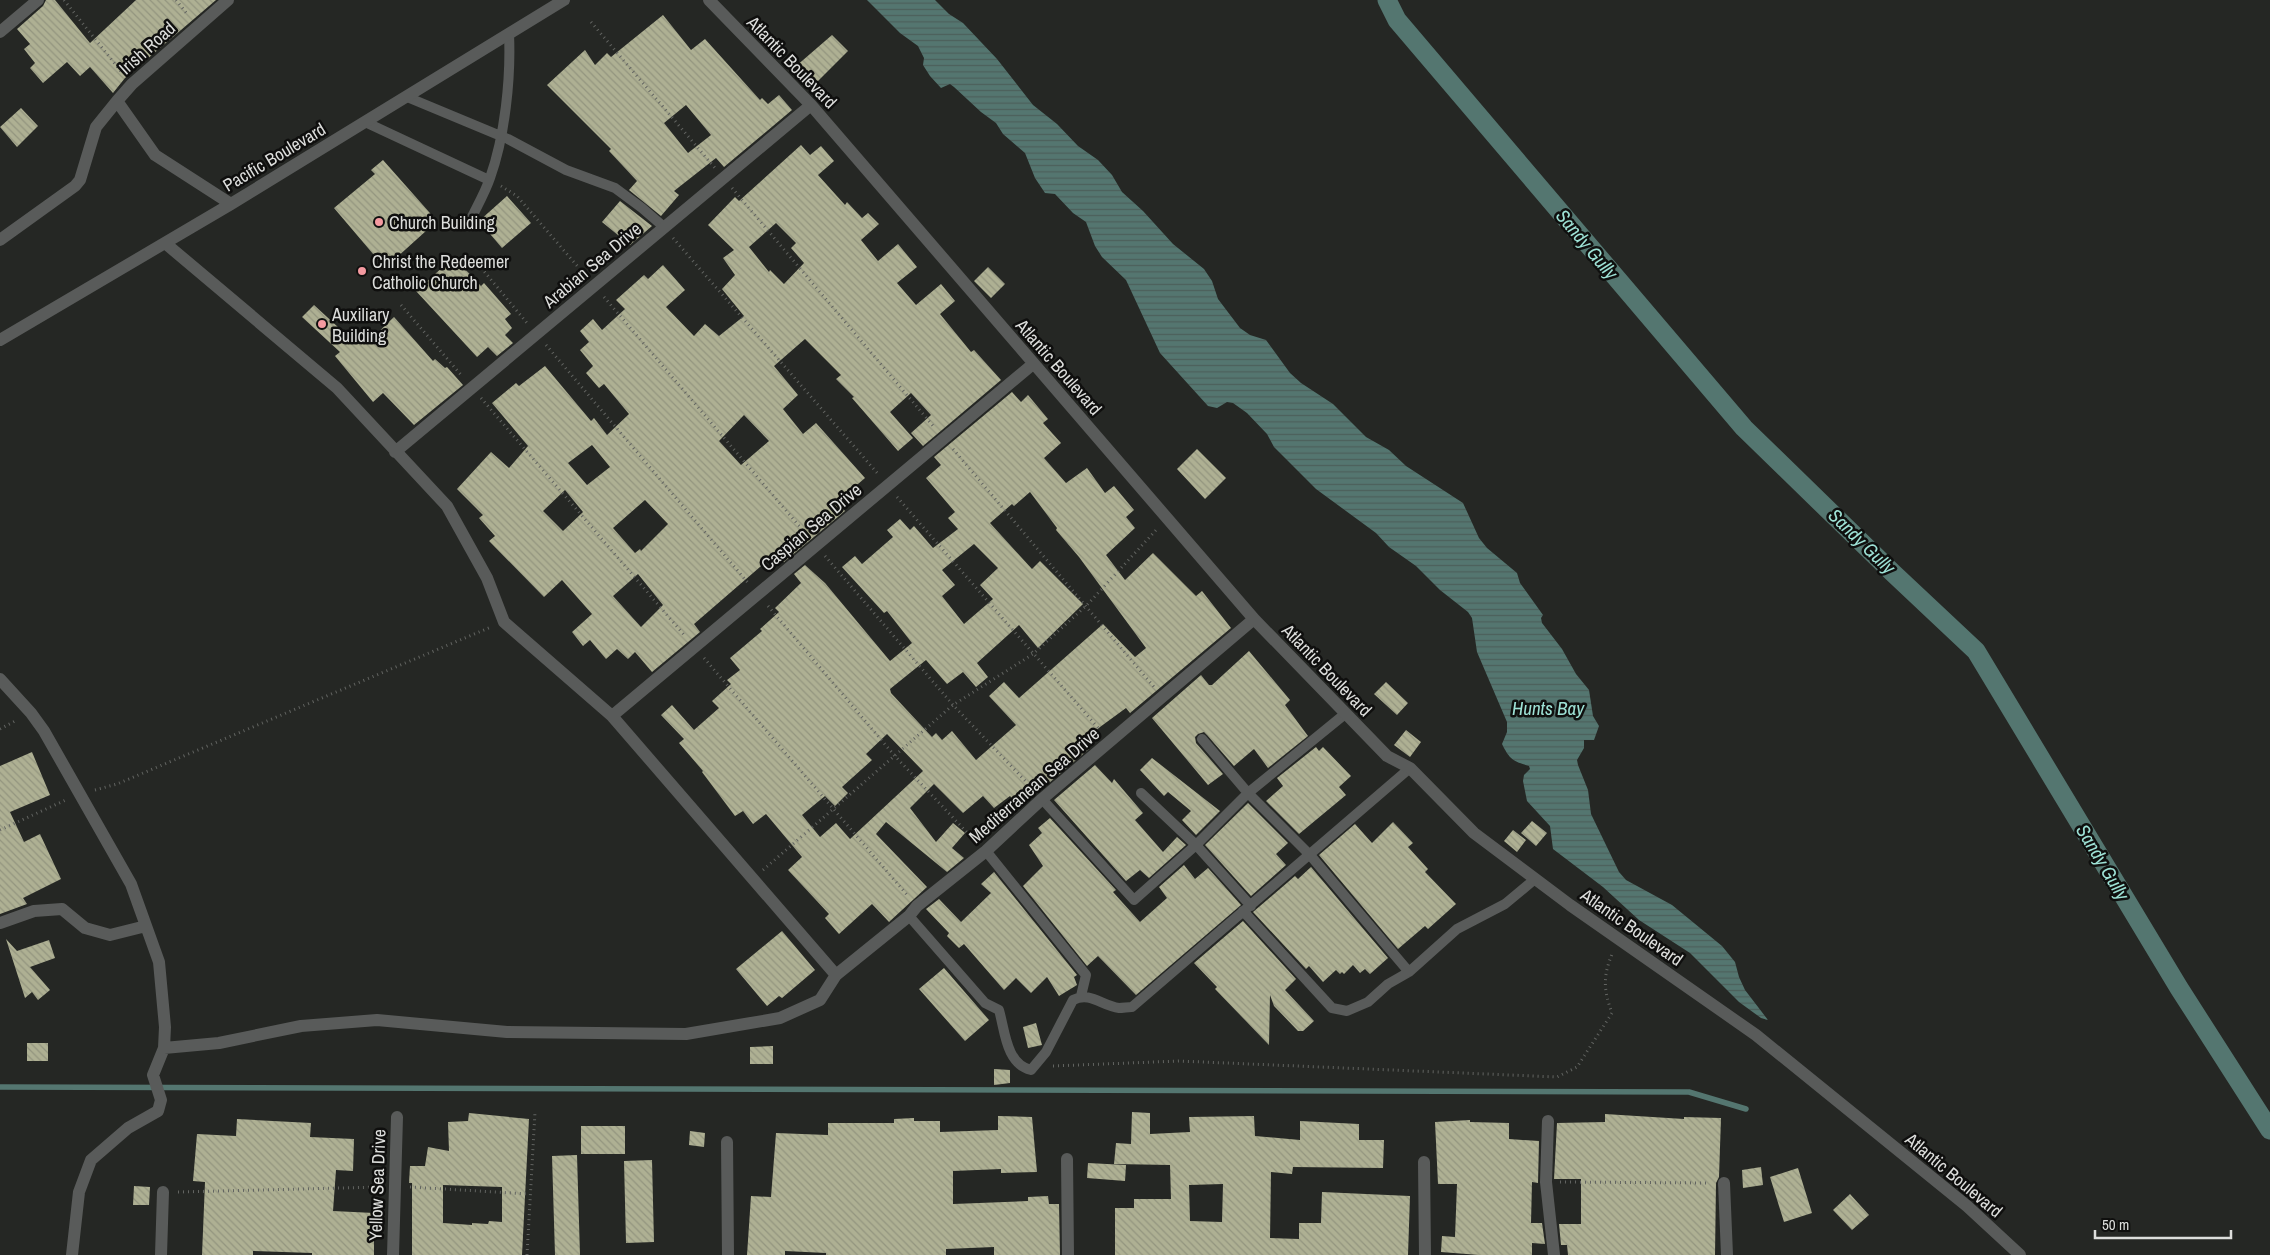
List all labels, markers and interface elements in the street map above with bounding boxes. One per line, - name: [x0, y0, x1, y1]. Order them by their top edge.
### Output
- street label: Atlantic Boulevard: [741, 10, 843, 114]
- street label: Irish Road: [113, 16, 181, 80]
- street label: Pacific Boulevard: [218, 116, 330, 198]
- water label: Sandy Gully: [1550, 203, 1625, 285]
- place label: Church Building: [389, 210, 496, 235]
- marker: Church Building: [373, 216, 385, 228]
- street label: Arabian Sea Drive: [537, 216, 647, 314]
- place label: Christ the Redeemer Catholic Church: [372, 249, 509, 295]
- marker: Christ the Redeemer Catholic Church: [356, 265, 368, 277]
- place label: Auxiliary Building: [331, 302, 390, 348]
- street label: Atlantic Boulevard: [1010, 313, 1108, 420]
- marker: Auxiliary Building: [316, 318, 328, 330]
- street label: Caspian Sea Drive: [755, 477, 867, 577]
- water label: Sandy Gully: [1823, 502, 1902, 580]
- street label: Atlantic Boulevard: [1276, 618, 1378, 722]
- water label: Hunts Bay: [1512, 695, 1585, 721]
- street label: Mediterranean Sea Drive: [963, 721, 1105, 849]
- water label: Sandy Gully: [2070, 819, 2136, 906]
- street label: Atlantic Boulevard: [1575, 882, 1688, 972]
- street label: Atlantic Boulevard: [1899, 1126, 2008, 1223]
- street label: Yellow Sea Drive: [363, 1129, 391, 1241]
- scale bar: [2095, 1208, 2231, 1240]
- text: 50 m: [2102, 1214, 2129, 1235]

